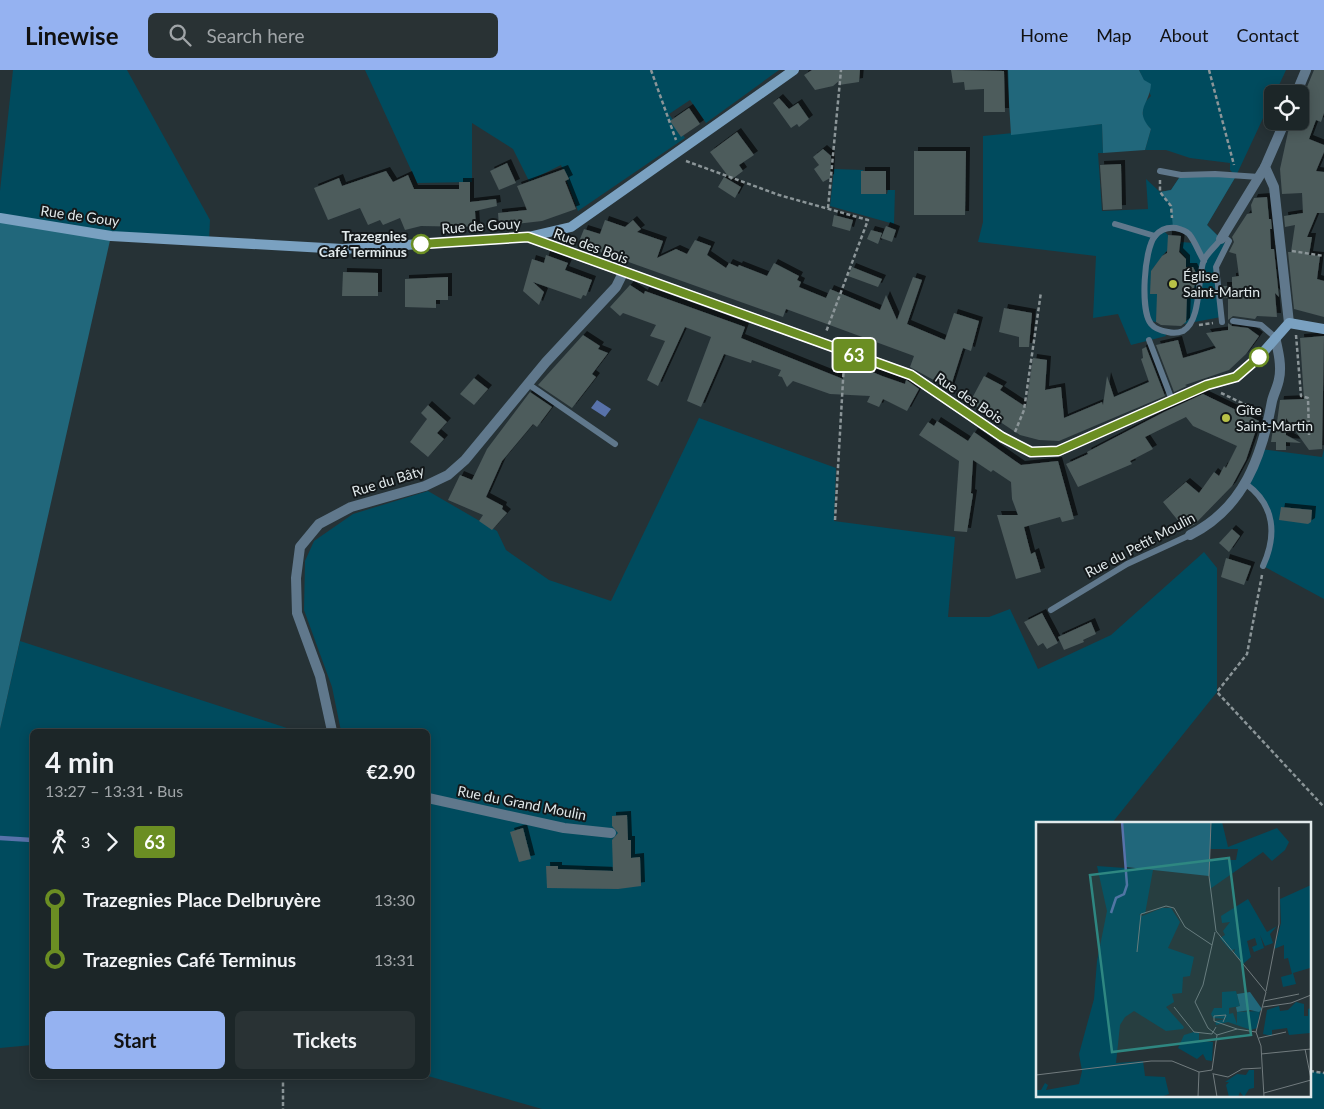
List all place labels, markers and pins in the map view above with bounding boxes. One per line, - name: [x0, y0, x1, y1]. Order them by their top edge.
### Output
- place label: Trazegnies Café Terminus: [319, 227, 407, 260]
- marker: Trazegnies Café Terminus: [411, 234, 431, 254]
- place label: Église Saint-Martin: [1183, 267, 1260, 300]
- marker: Église Saint-Martin: [1167, 278, 1179, 290]
- unlabelled marker: [1249, 347, 1269, 367]
- place label: Gîte Saint-Martin: [1236, 401, 1313, 434]
- marker: Gîte Saint-Martin: [1220, 412, 1232, 424]

